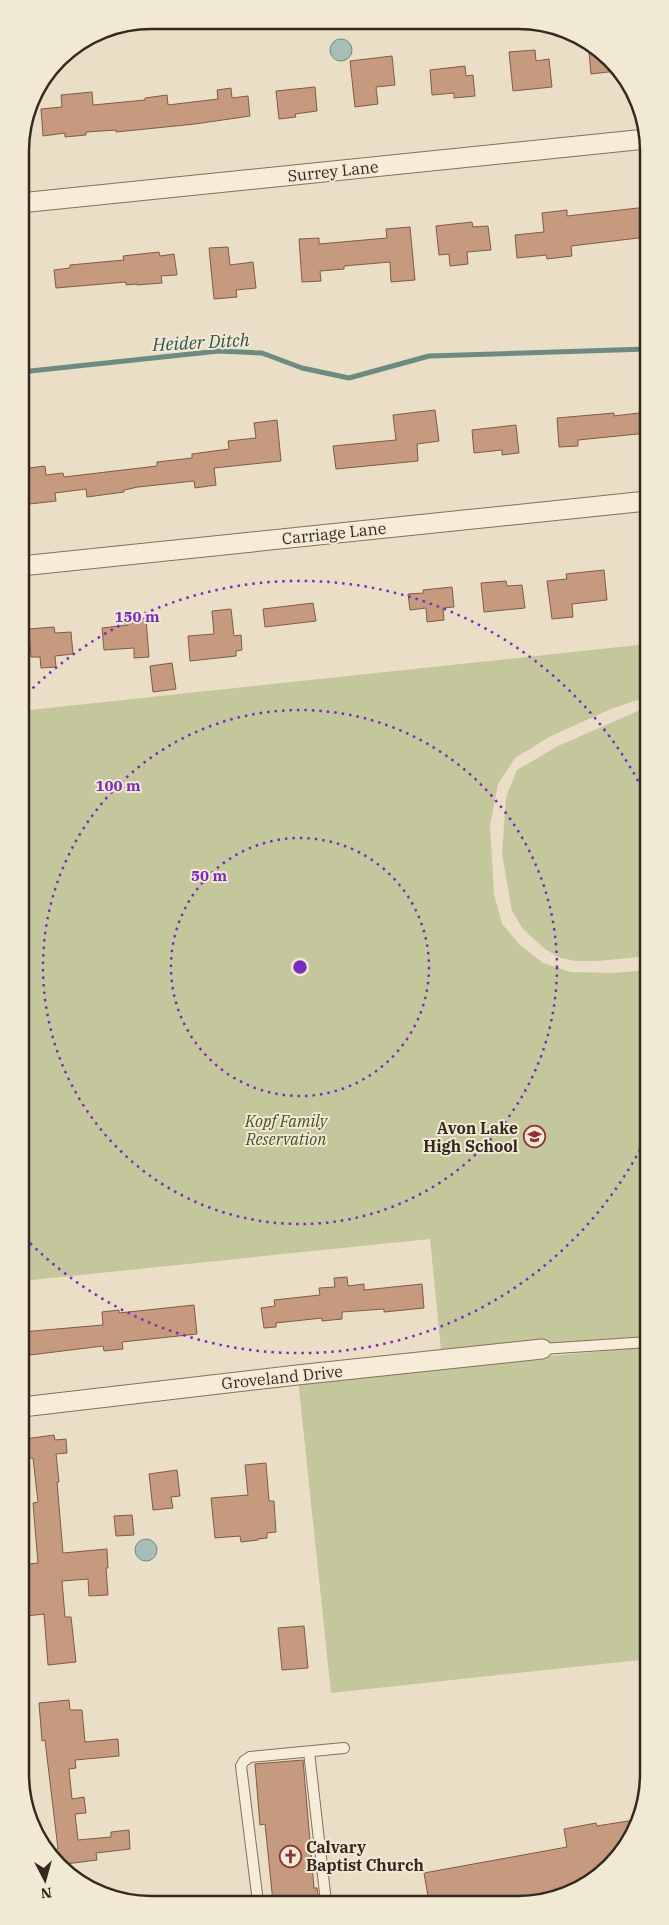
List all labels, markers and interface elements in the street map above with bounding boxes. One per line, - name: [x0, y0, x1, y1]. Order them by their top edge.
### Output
- street label: Surrey Lane: [287, 156, 379, 186]
- water label: Heider Ditch: [151, 328, 250, 356]
- street label: Carriage Lane: [281, 518, 387, 548]
- text: 150 m: [114, 607, 160, 626]
- text: 100 m: [95, 776, 141, 795]
- text: 50 m: [191, 866, 227, 885]
- centre of rings: [291, 958, 309, 976]
- park label: Kopf Family Reservation: [244, 1111, 329, 1149]
- place label: Avon Lake High School: [423, 1118, 518, 1156]
- school or university icon: Avon Lake High School: [522, 1125, 546, 1149]
- street label: Groveland Drive: [220, 1361, 344, 1393]
- place label: Calvary Baptist Church: [306, 1837, 424, 1875]
- church icon: Calvary Baptist Church: [278, 1844, 302, 1868]
- north arrow: [20, 1855, 70, 1905]
- text: N: [40, 1883, 53, 1902]

